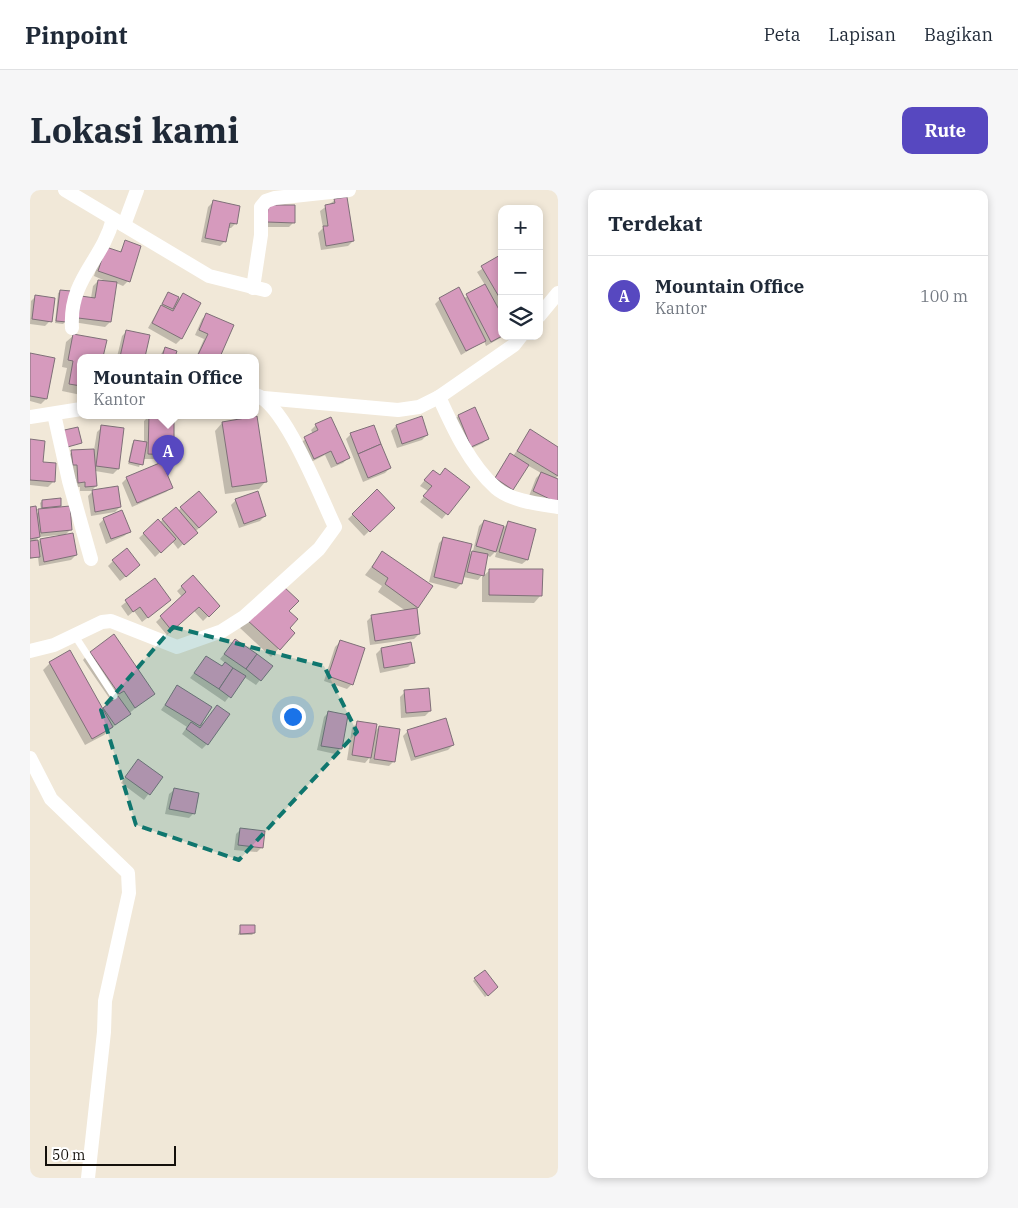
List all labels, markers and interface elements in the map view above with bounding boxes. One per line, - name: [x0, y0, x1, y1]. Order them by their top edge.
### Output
- text: Pinpoint: [25, 19, 127, 51]
- text: Peta: [764, 23, 801, 46]
- text: Lapisan: [829, 23, 896, 46]
- text: Bagikan: [924, 23, 993, 46]
- text: Lokasi kami: [30, 107, 239, 153]
- button: Rute: [902, 107, 988, 154]
- map controls: [498, 205, 543, 340]
- button: +: [498, 205, 543, 250]
- text: Terdekat: [608, 209, 702, 237]
- button: −: [498, 250, 543, 295]
- text: Mountain Office: [655, 274, 804, 298]
- text: A: [618, 286, 630, 306]
- text: 100 m: [920, 286, 968, 306]
- button: layers: [498, 295, 543, 340]
- text: Kantor: [655, 298, 707, 318]
- popup: [77, 354, 259, 419]
- text: Mountain Office: [93, 365, 243, 389]
- text: Kantor: [93, 389, 145, 409]
- pin: A: [152, 435, 184, 476]
- your location: [280, 704, 306, 730]
- scale bar: [45, 1143, 176, 1166]
- text: 50 m: [52, 1146, 85, 1164]

